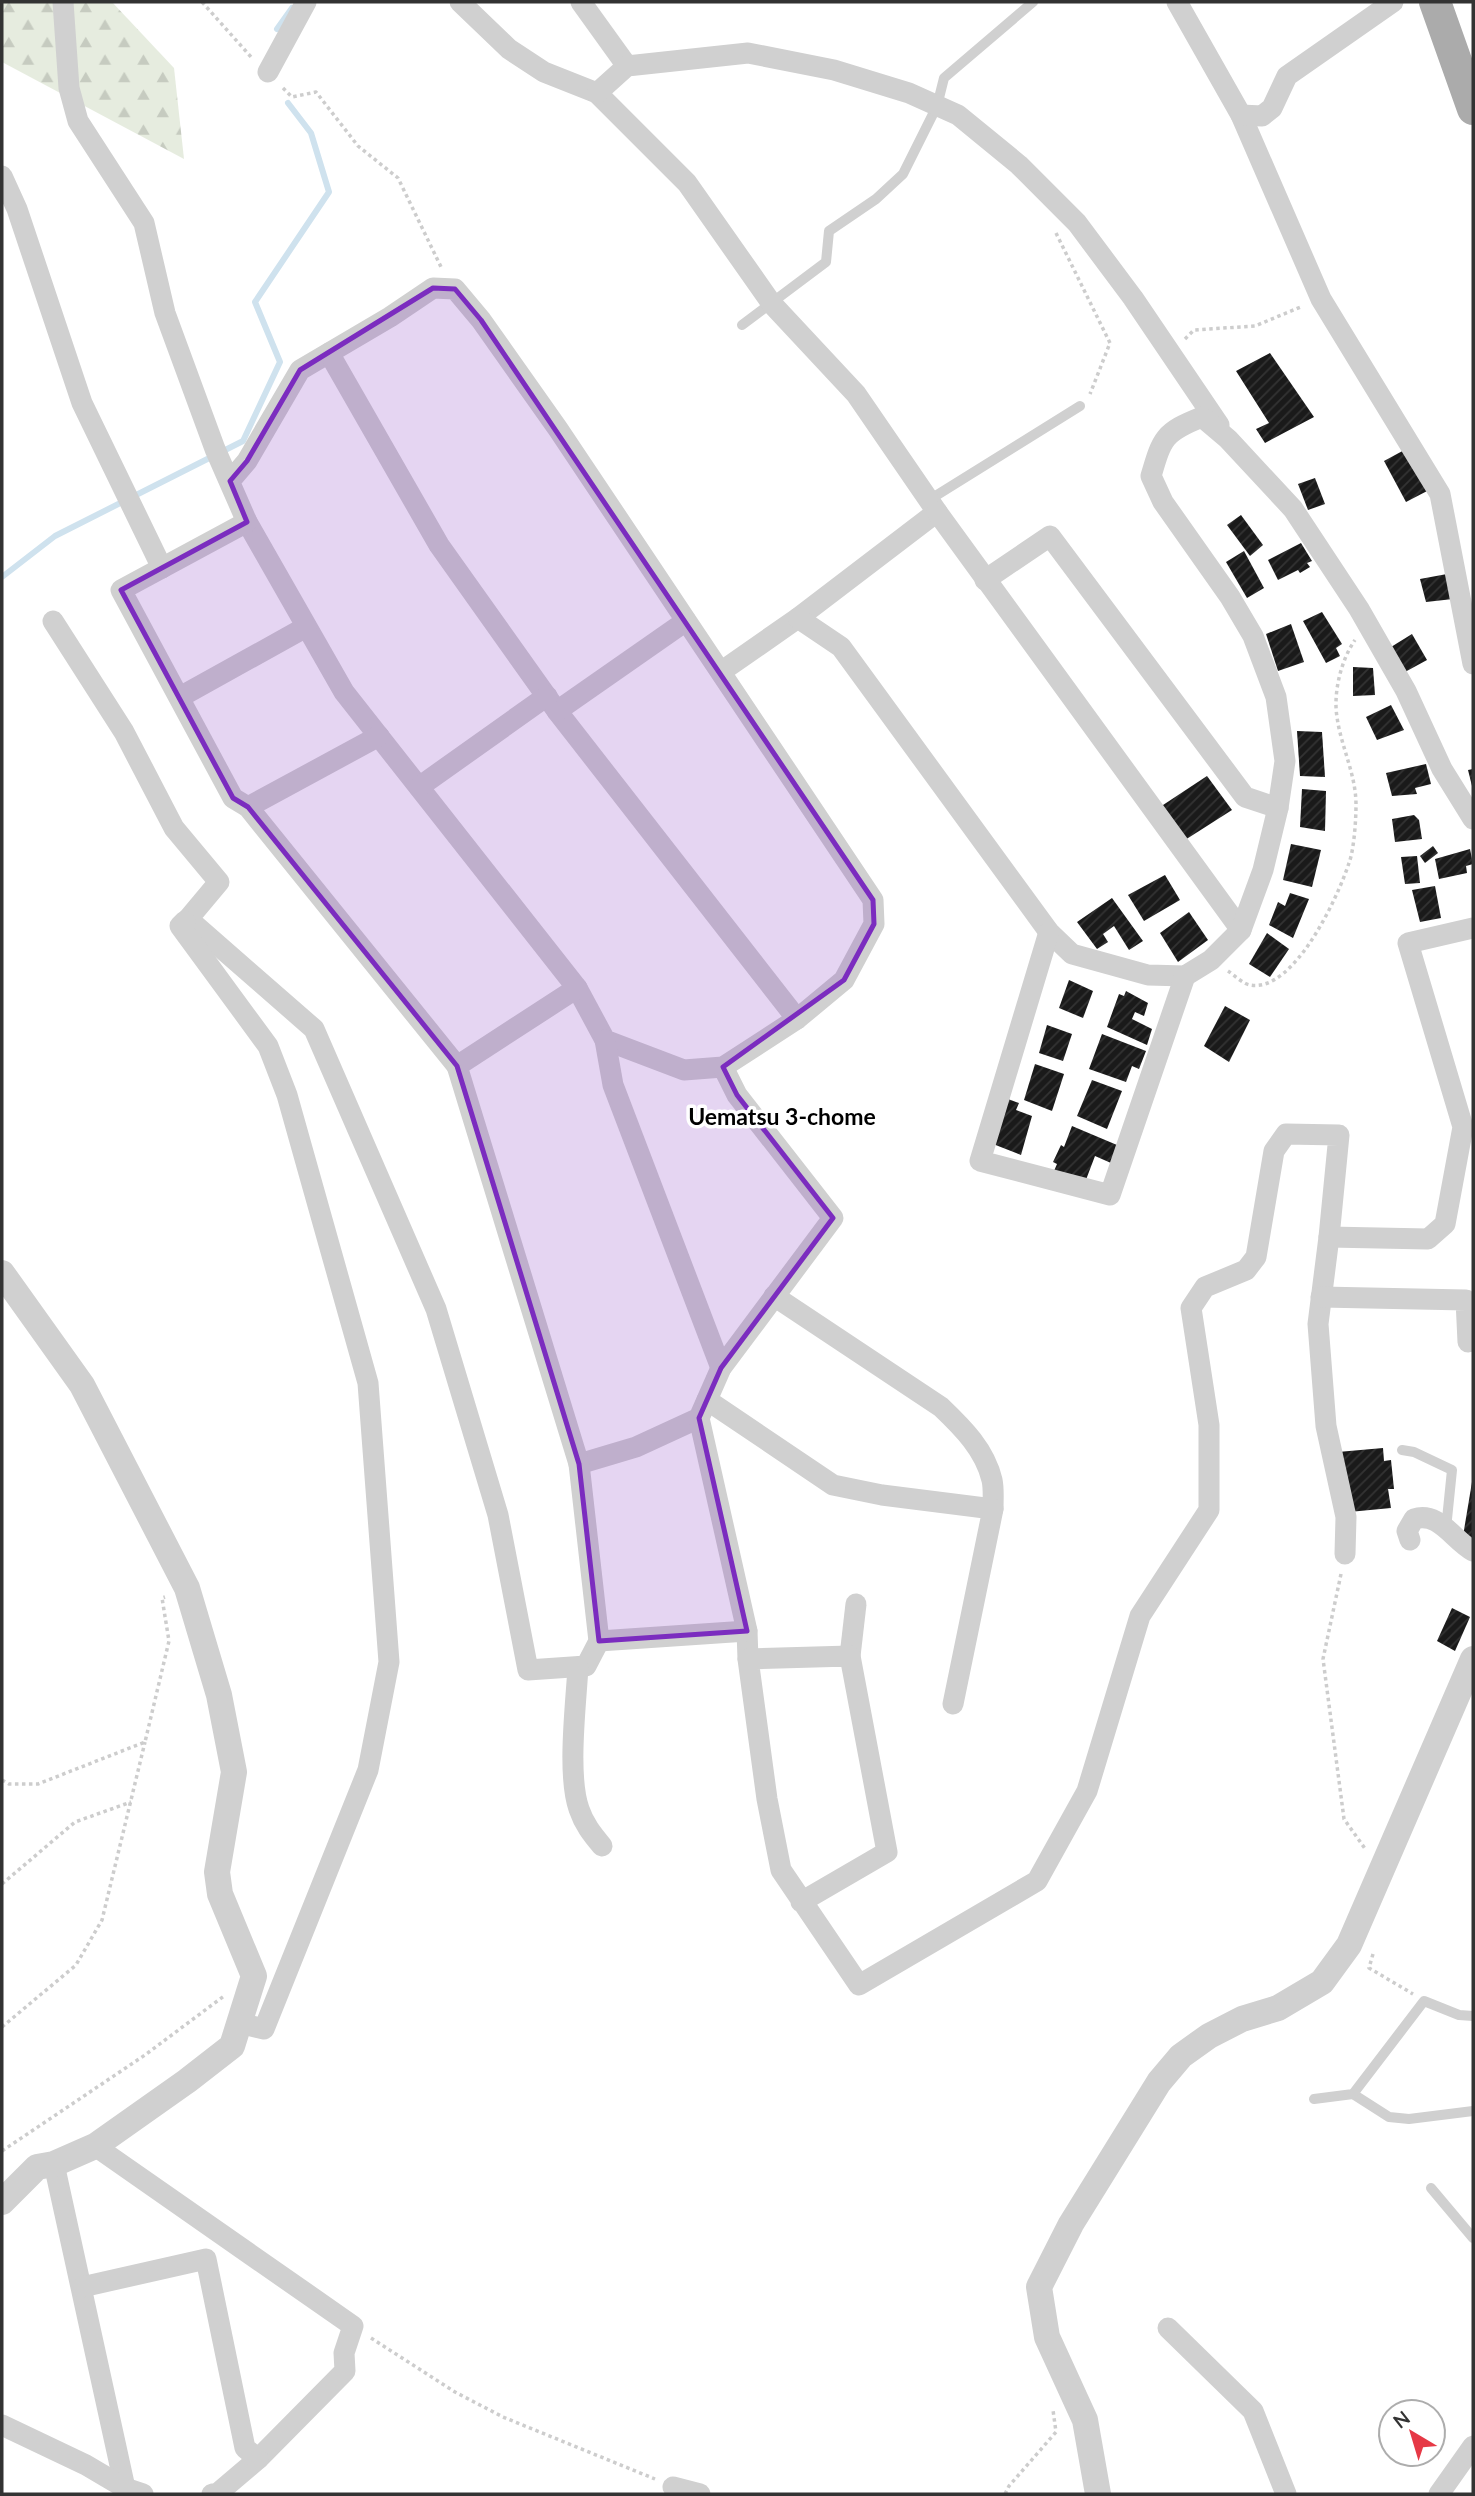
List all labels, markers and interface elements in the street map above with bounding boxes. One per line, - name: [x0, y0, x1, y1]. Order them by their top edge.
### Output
- district label: Uematsu 3-chome: [688, 1102, 876, 1130]
- north arrow: [1377, 2398, 1447, 2468]
- text: N: [1388, 2406, 1414, 2433]

